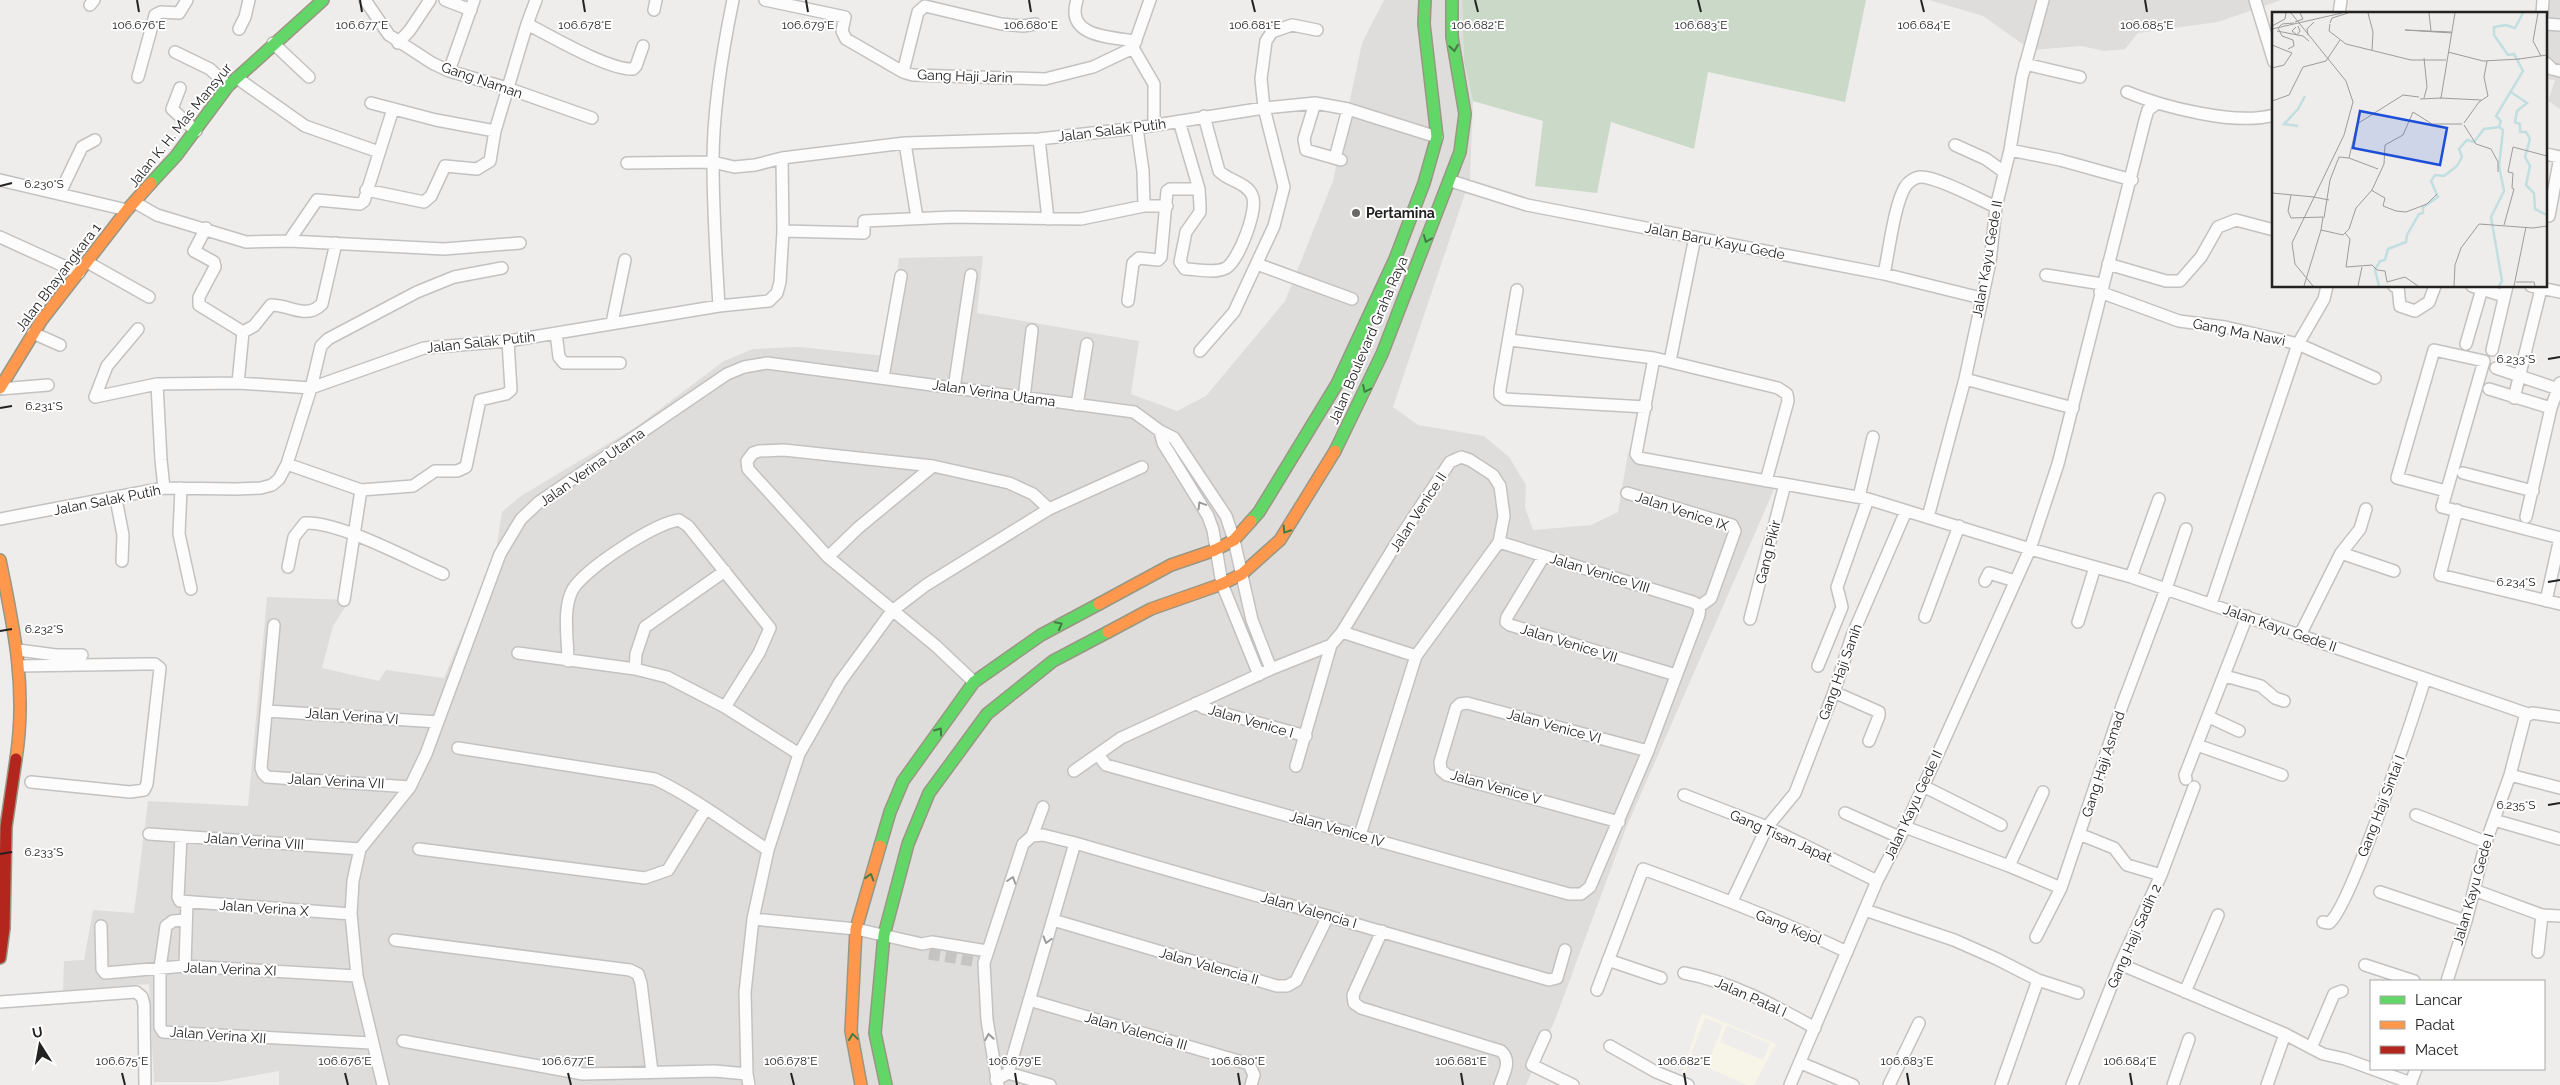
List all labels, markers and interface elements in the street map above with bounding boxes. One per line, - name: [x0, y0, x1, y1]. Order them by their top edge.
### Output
- inset map: [2272, 12, 2548, 288]
- text: 106.676°E: [112, 18, 166, 32]
- text: 106.677°E: [336, 18, 388, 32]
- text: 106.678°E: [558, 18, 612, 32]
- text: 106.679°E: [782, 18, 834, 32]
- text: 106.680°E: [1004, 18, 1058, 32]
- text: 106.681°E: [1229, 18, 1281, 32]
- text: 106.682°E: [1452, 18, 1504, 32]
- text: 106.683°E: [1675, 18, 1727, 32]
- text: 106.684°E: [1897, 18, 1951, 32]
- text: 106.685°E: [2120, 18, 2174, 32]
- one-way arrow: [1448, 45, 1459, 53]
- street label: Gang Naman: [439, 59, 525, 101]
- street label: Jalan K. H. Mas Mansyur: [125, 60, 235, 190]
- street label: Gang Haji Jarin: [917, 66, 1013, 86]
- street label: Jalan Salak Putih: [1057, 115, 1167, 145]
- text: 6.230°S: [24, 177, 64, 191]
- street label: Jalan Kayu Gede II: [1969, 199, 2005, 319]
- place label: Pertamina: [1366, 205, 1435, 221]
- marker: Pertamina: [1350, 207, 1362, 219]
- street label: Jalan Bhayangkara 1: [12, 220, 104, 334]
- street label: Jalan Baru Kayu Gede: [1644, 220, 1786, 262]
- one-way arrow: [1423, 234, 1434, 243]
- street label: Jalan Boulevard Graha Raya: [1325, 254, 1411, 426]
- street label: Gang Ma Nawi: [2191, 315, 2287, 349]
- street label: Jalan Salak Putih: [426, 328, 536, 356]
- text: 6.233°S: [2497, 352, 2535, 366]
- street label: Jalan Verina Utama: [931, 376, 1057, 410]
- one-way arrow: [1361, 384, 1372, 393]
- text: 6.231°S: [25, 399, 63, 413]
- street label: Jalan Verina Utama: [536, 425, 648, 509]
- street label: Jalan Venice II: [1386, 469, 1450, 555]
- street label: Jalan Salak Putih: [52, 482, 162, 518]
- street label: Jalan Venice IX: [1634, 488, 1731, 534]
- one-way arrow: [1198, 501, 1208, 510]
- street label: Gang Pikir: [1752, 518, 1784, 586]
- one-way arrow: [1282, 525, 1292, 534]
- street label: Jalan Venice VIII: [1548, 550, 1652, 596]
- text: 6.234°S: [2496, 575, 2536, 589]
- street label: Jalan Kayu Gede II: [2221, 601, 2339, 655]
- street label: Jalan Venice VII: [1519, 621, 1619, 665]
- text: 6.232°S: [25, 622, 63, 636]
- one-way arrow: [1053, 622, 1062, 632]
- street label: Gang Haji Sanih: [1815, 622, 1865, 722]
- street label: Jalan Venice I: [1207, 701, 1295, 741]
- street label: Jalan Verina VI: [305, 705, 399, 727]
- street label: Jalan Venice VI: [1505, 706, 1603, 746]
- street label: Gang Haji Asmad: [2078, 709, 2128, 819]
- one-way arrow: [933, 727, 942, 737]
- street label: Jalan Kayu Gede II: [1881, 748, 1945, 862]
- street label: Gang Haji Sintai I: [2354, 753, 2408, 859]
- street label: Jalan Venice V: [1449, 766, 1544, 808]
- street label: Jalan Verina VII: [287, 770, 385, 792]
- text: 6.235°S: [2496, 798, 2536, 812]
- street label: Gang Tisan Japat: [1727, 806, 1835, 866]
- street label: Jalan Venice IV: [1288, 808, 1386, 850]
- street label: Jalan Verina VIII: [203, 830, 305, 852]
- street label: Jalan Kayu Gede I: [2449, 831, 2497, 947]
- text: 6.233°S: [25, 845, 63, 859]
- one-way arrow: [865, 873, 875, 881]
- one-way arrow: [1006, 876, 1016, 884]
- street label: Gang Haji Sadih 2: [2104, 881, 2164, 991]
- street label: Jalan Valencia I: [1259, 889, 1359, 931]
- street label: Jalan Verina X: [219, 897, 309, 919]
- street label: Gang Kejol: [1753, 906, 1825, 948]
- one-way arrow: [1042, 935, 1052, 944]
- street label: Jalan Valencia II: [1158, 944, 1260, 988]
- street label: Jalan Verina XI: [183, 959, 277, 979]
- street label: Jalan Patal I: [1713, 974, 1789, 1020]
- legend: [2370, 980, 2545, 1070]
- text: Lancar: [2415, 991, 2463, 1009]
- street label: Jalan Valencia III: [1083, 1009, 1189, 1053]
- text: Padat: [2415, 1016, 2455, 1034]
- north arrow: [15, 1020, 65, 1070]
- text: U: [31, 1023, 44, 1041]
- street label: Jalan Verina XII: [169, 1024, 267, 1046]
- one-way arrow: [848, 1033, 858, 1041]
- one-way arrow: [985, 1033, 995, 1041]
- text: Macet: [2415, 1041, 2458, 1059]
- text: 106.675°E: [96, 1054, 148, 1068]
- text: 106.676°E: [318, 1054, 372, 1068]
- text: 106.677°E: [542, 1054, 594, 1068]
- text: 106.678°E: [764, 1054, 818, 1068]
- text: 106.679°E: [989, 1054, 1041, 1068]
- text: 106.680°E: [1211, 1054, 1265, 1068]
- text: 106.681°E: [1435, 1054, 1487, 1068]
- text: 106.682°E: [1658, 1054, 1710, 1068]
- text: 106.683°E: [1881, 1054, 1933, 1068]
- text: 106.684°E: [2103, 1054, 2157, 1068]

